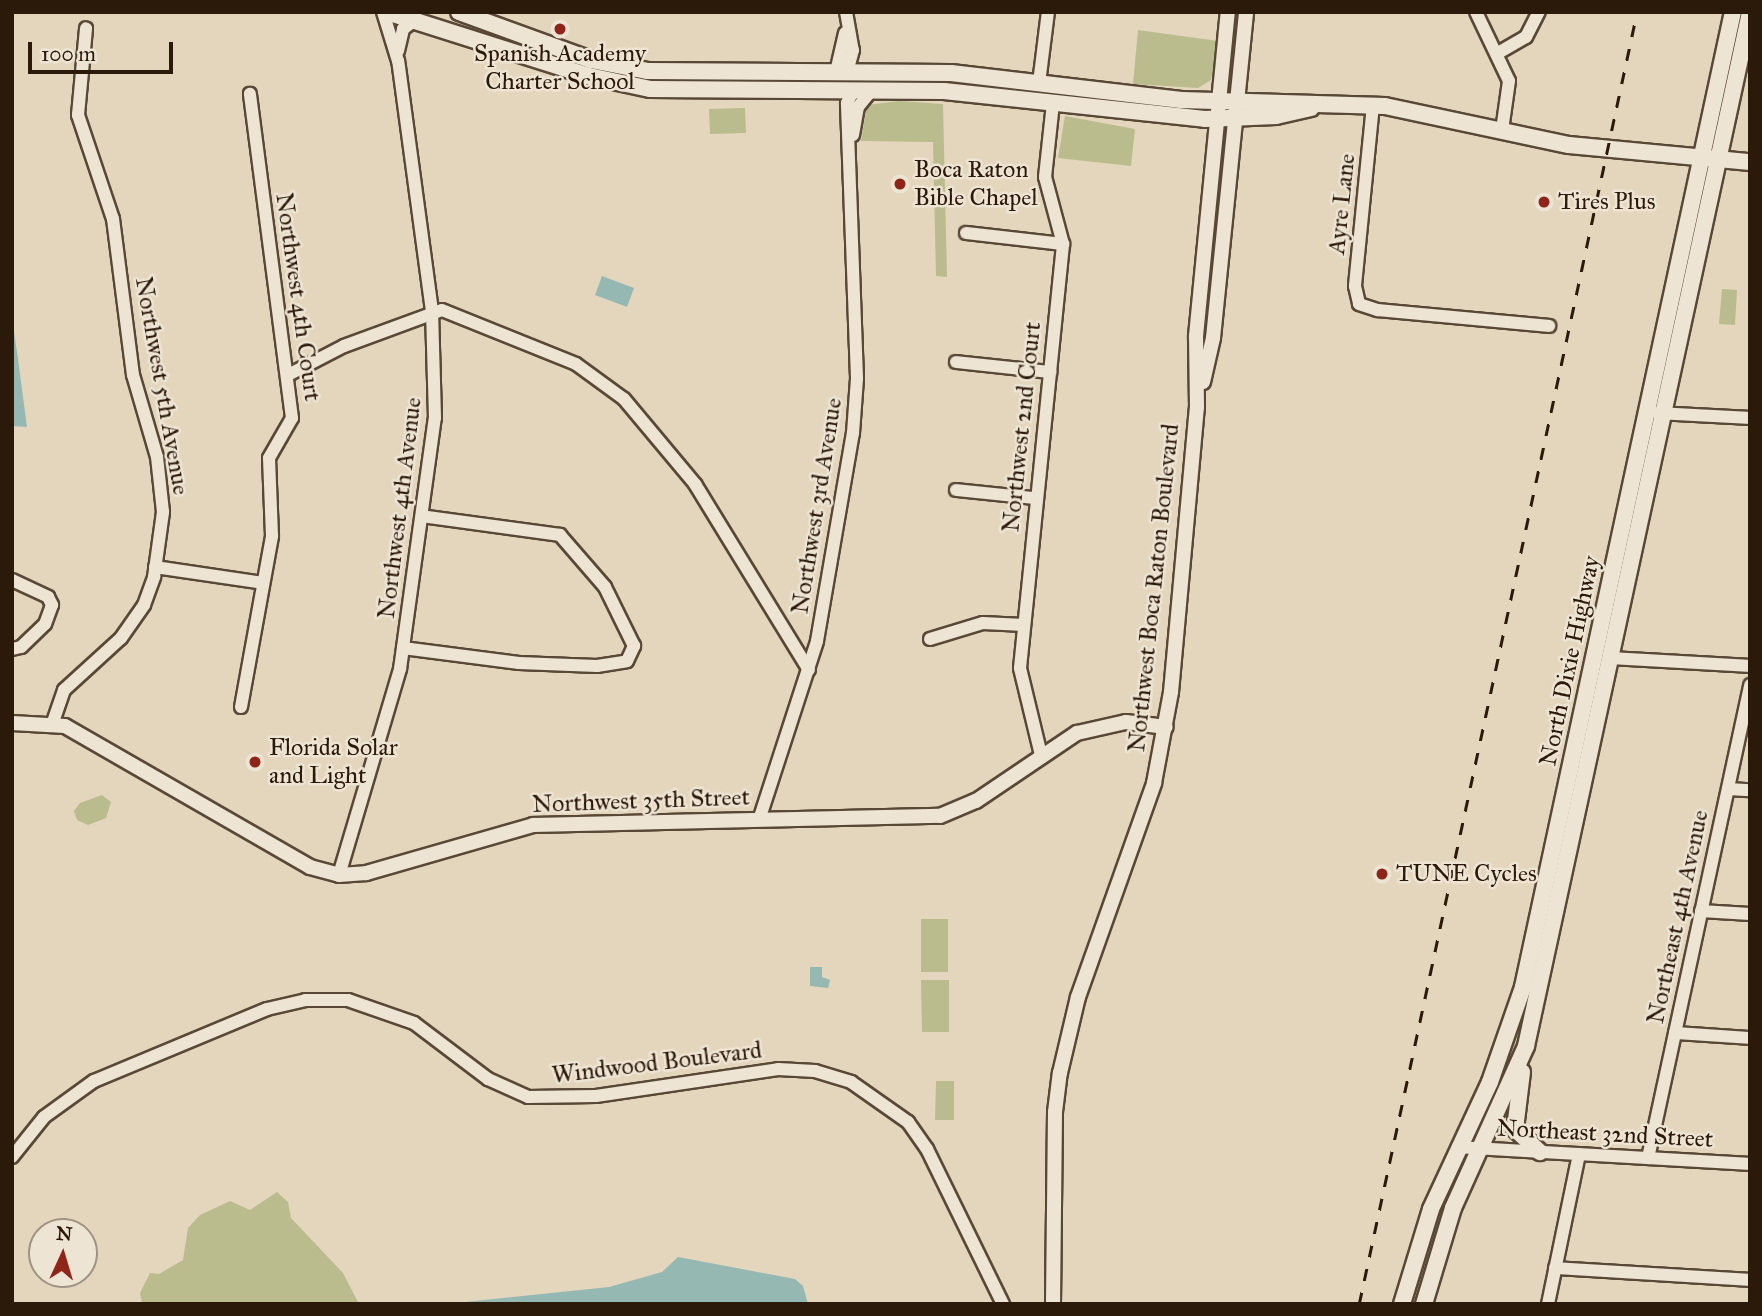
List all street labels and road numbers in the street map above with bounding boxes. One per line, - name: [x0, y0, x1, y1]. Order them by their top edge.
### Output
- street label: Ayre Lane: [1322, 152, 1362, 256]
- street label: Northwest 4th Court: [269, 191, 327, 403]
- street label: Northwest 5th Avenue: [129, 275, 195, 497]
- street label: Northwest 2nd Court: [997, 320, 1047, 534]
- street label: Northwest 4th Avenue: [372, 396, 428, 620]
- street label: Northwest 3rd Avenue: [786, 396, 848, 616]
- street label: Northwest Boca Raton Boulevard: [1122, 422, 1186, 754]
- street label: North Dixie Highway: [1534, 553, 1606, 769]
- street label: Northwest 35th Street: [532, 783, 750, 819]
- street label: Northeast 4th Avenue: [1641, 807, 1715, 1027]
- street label: Windwood Boulevard: [550, 1036, 764, 1090]
- street label: Northeast 32nd Street: [1496, 1114, 1714, 1154]

